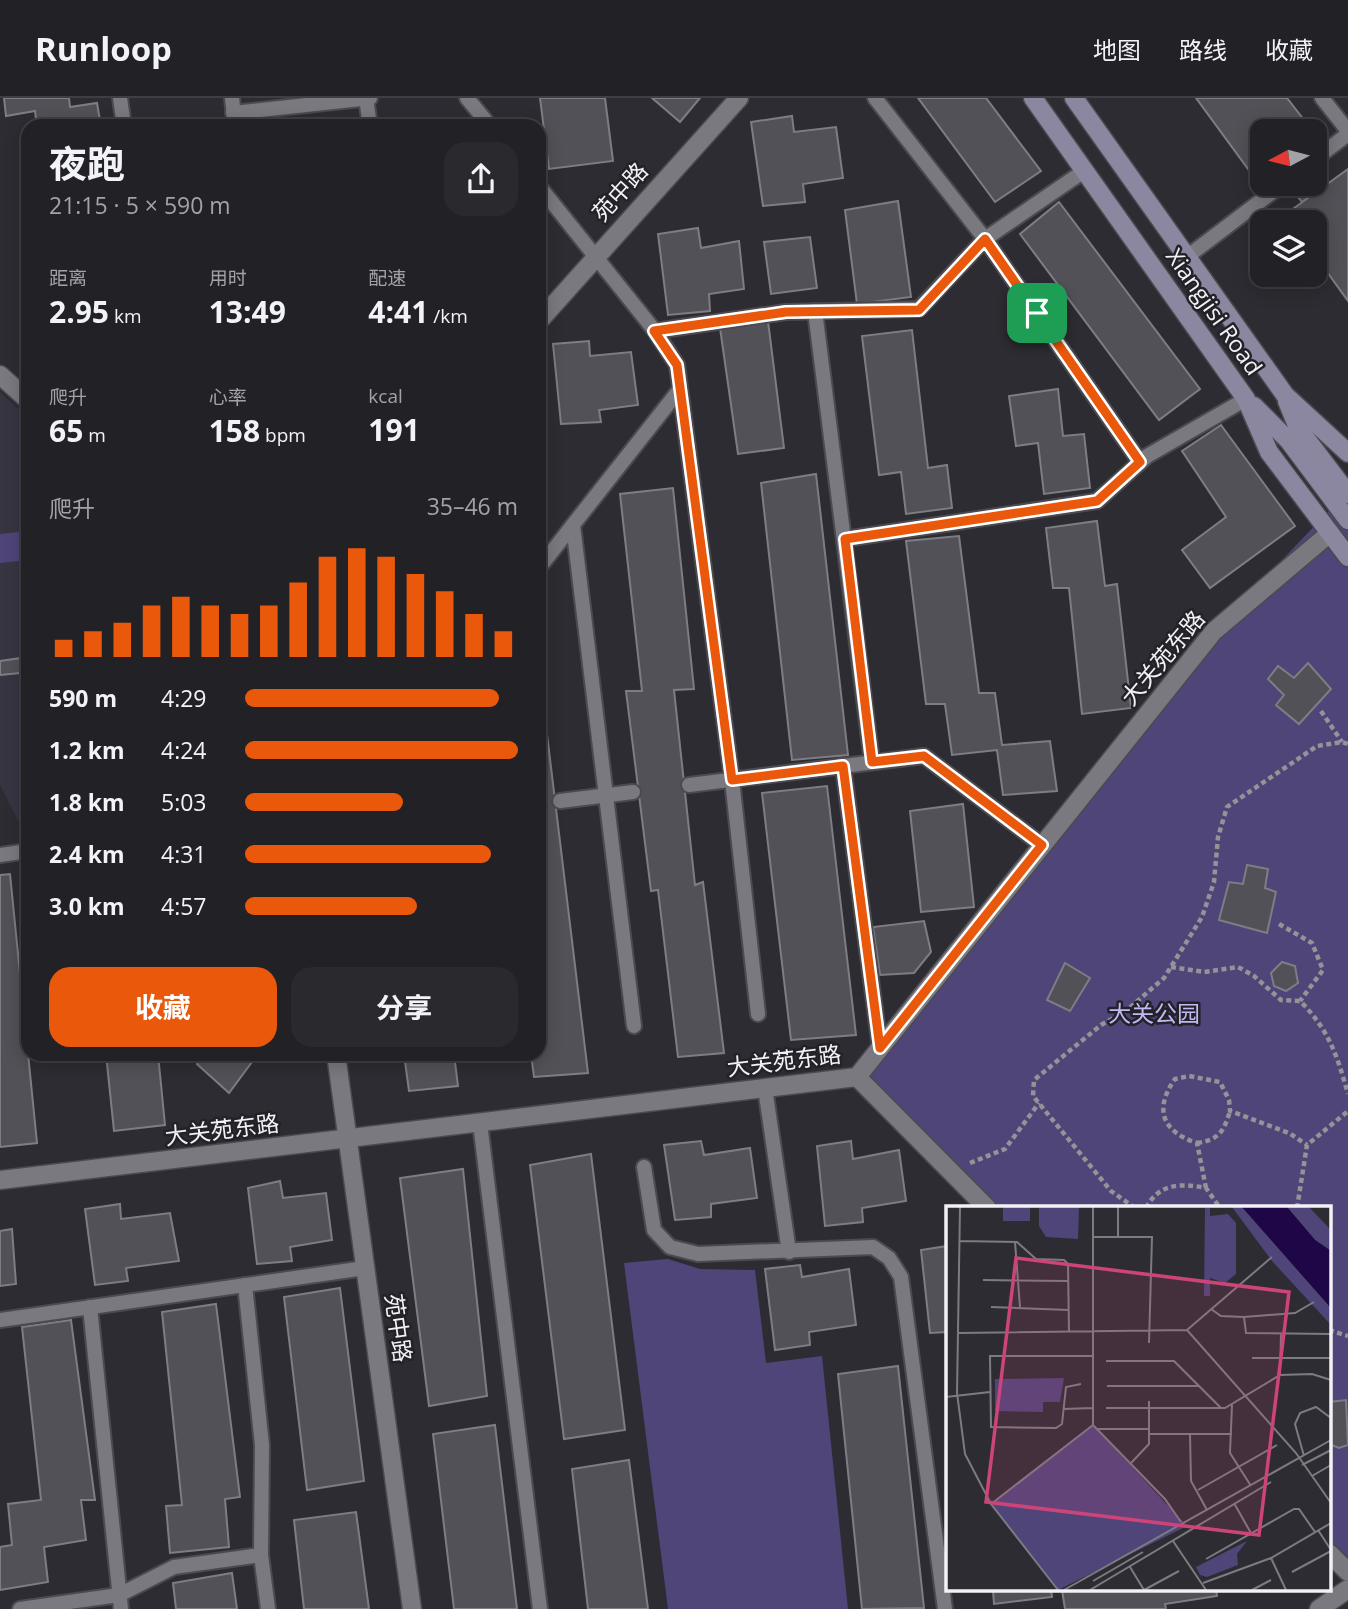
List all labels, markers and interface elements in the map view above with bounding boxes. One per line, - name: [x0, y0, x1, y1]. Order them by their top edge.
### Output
- text: Runloop: [35, 26, 172, 71]
- text: 地图: [1093, 33, 1141, 66]
- text: 路线: [1179, 33, 1227, 66]
- text: 收藏: [1265, 33, 1313, 66]
- north arrow: [1250, 119, 1326, 196]
- map controls: [1250, 119, 1327, 287]
- text: 夜跑: [49, 137, 125, 189]
- button: share: [444, 142, 518, 216]
- street label: 苑中路: [584, 155, 654, 228]
- text: 21:15 · 5 × 590 m: [49, 189, 231, 221]
- button: layers: [1250, 210, 1327, 287]
- street label: Xiangjisi Road: [1159, 242, 1270, 381]
- text: 距离: [49, 265, 87, 291]
- text: 用时: [209, 265, 247, 291]
- text: 配速: [368, 265, 406, 291]
- pin: [1007, 283, 1067, 343]
- text: 2.95: [49, 291, 109, 332]
- text: 13:49: [209, 291, 286, 332]
- text: 4:41: [368, 291, 428, 332]
- icon: arrive: [1018, 294, 1056, 332]
- text: km: [109, 303, 142, 329]
- text: /km: [428, 303, 468, 329]
- text: kcal: [368, 383, 403, 409]
- text: 爬升: [49, 384, 87, 410]
- text: 心率: [209, 384, 247, 410]
- text: 191: [368, 409, 420, 450]
- text: 65: [49, 410, 83, 451]
- text: 158: [209, 410, 260, 451]
- text: m: [83, 422, 106, 448]
- text: bpm: [260, 422, 306, 448]
- text: 35–46 m: [427, 490, 518, 522]
- text: 爬升: [49, 492, 95, 524]
- street label: 大关苑东路: [1113, 603, 1211, 712]
- text: 590 m: [49, 682, 117, 714]
- text: 4:29: [161, 682, 207, 714]
- text: 1.2 km: [49, 734, 125, 766]
- text: 4:24: [161, 734, 207, 766]
- text: 1.8 km: [49, 786, 125, 818]
- text: 5:03: [161, 786, 207, 818]
- text: 2.4 km: [49, 838, 125, 870]
- text: 4:31: [161, 838, 207, 870]
- text: 3.0 km: [49, 890, 125, 922]
- text: 4:57: [161, 890, 207, 922]
- button: 收藏: [49, 967, 277, 1047]
- button: 分享: [291, 967, 518, 1047]
- park label: 大关公园: [1108, 997, 1200, 1029]
- street label: 大关苑东路: [725, 1037, 843, 1083]
- street label: 大关苑东路: [163, 1106, 281, 1152]
- inset map: [946, 1206, 1330, 1592]
- street label: 苑中路: [378, 1291, 420, 1364]

